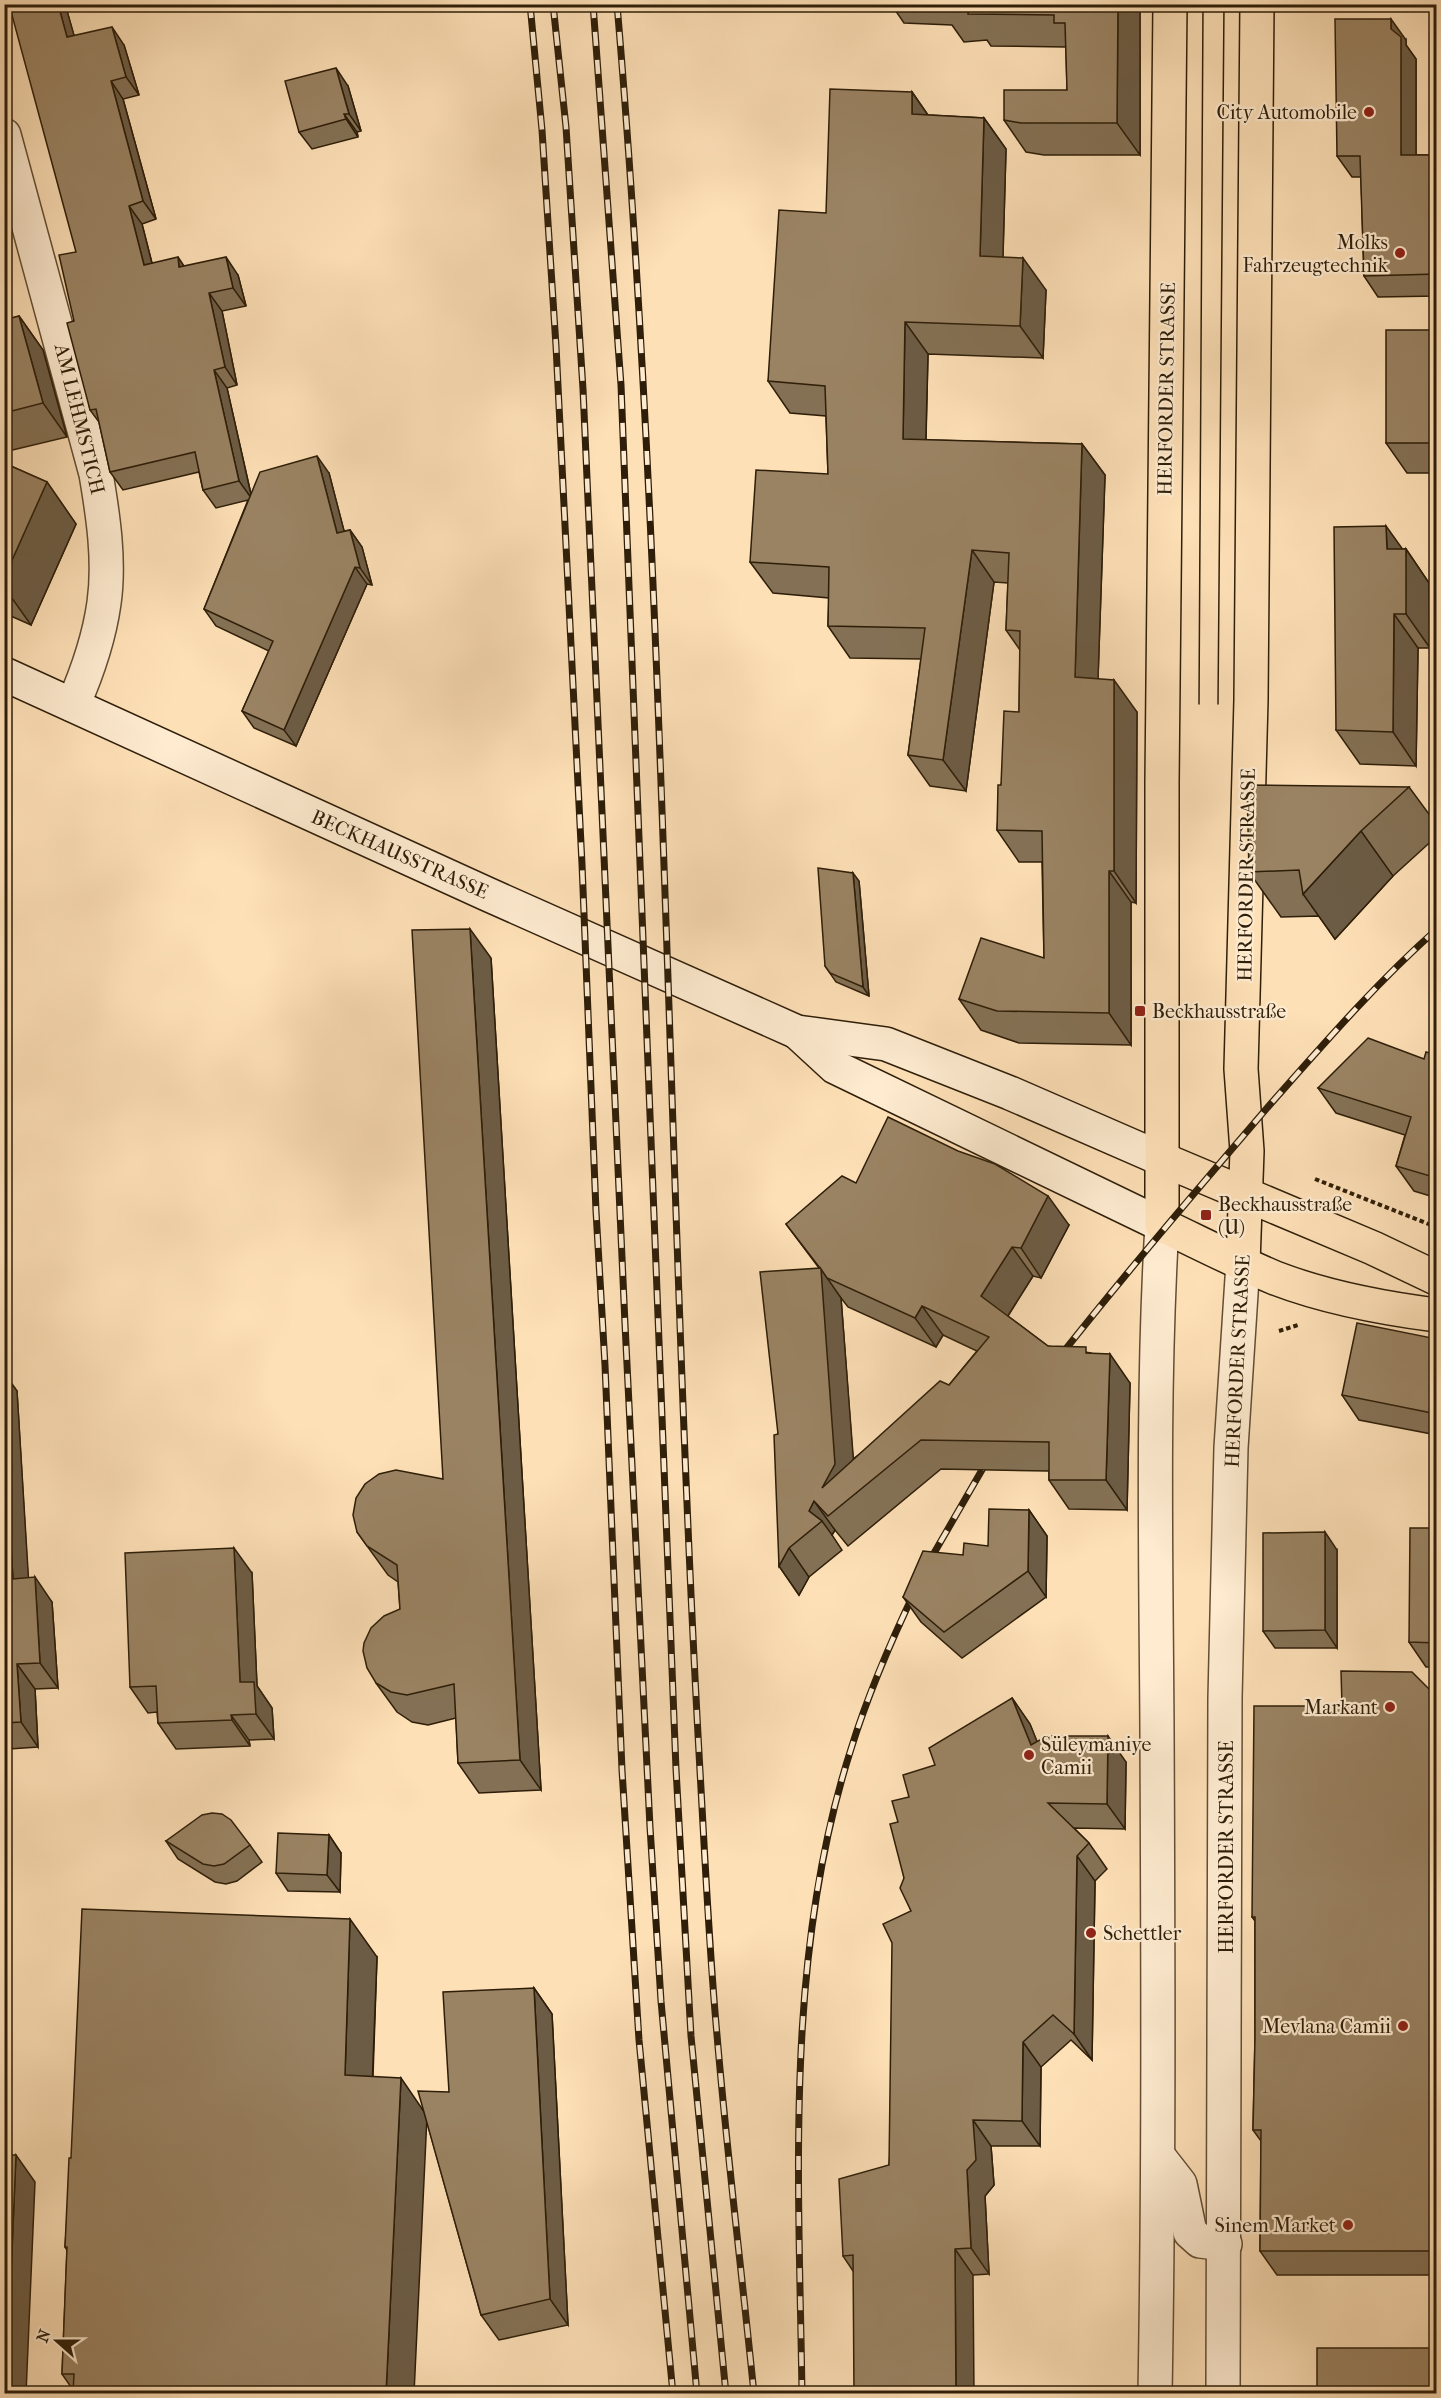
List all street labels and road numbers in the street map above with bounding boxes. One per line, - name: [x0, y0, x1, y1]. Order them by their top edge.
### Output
- street label: HERFORDER STRASSE: [1153, 282, 1180, 496]
- street label: AM LEHMSTICH: [49, 340, 109, 497]
- street label: HERFORDER STRASSE: [1233, 768, 1260, 982]
- street label: BECKHAUSSTRASSE: [308, 805, 492, 904]
- street label: HERFORDER STRASSE: [1220, 1254, 1255, 1468]
- street label: HERFORDER STRASSE: [1215, 1740, 1238, 1954]

